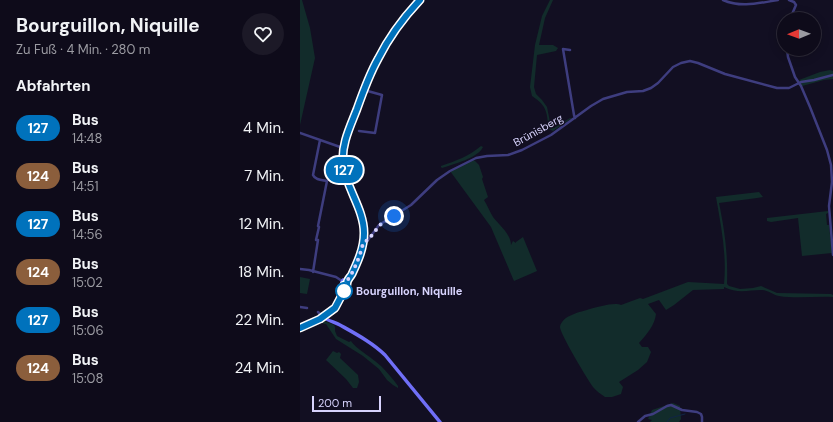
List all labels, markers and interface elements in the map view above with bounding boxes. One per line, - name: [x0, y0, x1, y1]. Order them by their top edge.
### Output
- north arrow: [777, 12, 821, 56]
- map controls: [777, 12, 821, 56]
- text: Bourguillon, Niquille: [16, 13, 200, 38]
- button: heart: [242, 13, 284, 55]
- text: Zu Fuß · 4 Min. · 280 m: [16, 41, 150, 58]
- text: Abfahrten: [16, 76, 91, 96]
- text: Bus: [72, 110, 99, 130]
- street label: Brünisberg: [511, 111, 565, 149]
- text: 4 Min.: [243, 118, 284, 138]
- text: 127: [28, 119, 48, 137]
- text: 14:48: [72, 130, 102, 147]
- line badge: 127: [321, 157, 367, 183]
- text: Bus: [72, 158, 99, 178]
- text: 127: [334, 161, 354, 179]
- text: 7 Min.: [244, 166, 284, 186]
- text: 124: [27, 167, 49, 185]
- text: 14:51: [72, 178, 99, 195]
- text: Bus: [72, 206, 99, 226]
- your location: [384, 206, 404, 226]
- text: 12 Min.: [239, 214, 284, 234]
- text: 127: [28, 215, 48, 233]
- text: 14:56: [72, 226, 103, 243]
- text: Bus: [72, 254, 99, 274]
- text: 18 Min.: [238, 262, 284, 282]
- text: 124: [27, 263, 49, 281]
- text: 15:02: [72, 274, 103, 291]
- marker: Bourguillon, Niquille: [335, 282, 353, 300]
- place label: Bourguillon, Niquille: [356, 284, 463, 298]
- text: Bus: [72, 302, 99, 322]
- text: 22 Min.: [235, 310, 284, 330]
- text: 127: [28, 311, 48, 329]
- text: 15:06: [72, 322, 104, 339]
- text: Bus: [72, 350, 99, 370]
- text: 24 Min.: [235, 358, 284, 378]
- text: 124: [27, 359, 49, 377]
- text: 15:08: [72, 370, 103, 387]
- scale bar: [312, 394, 381, 413]
- text: 200 m: [318, 396, 352, 410]

